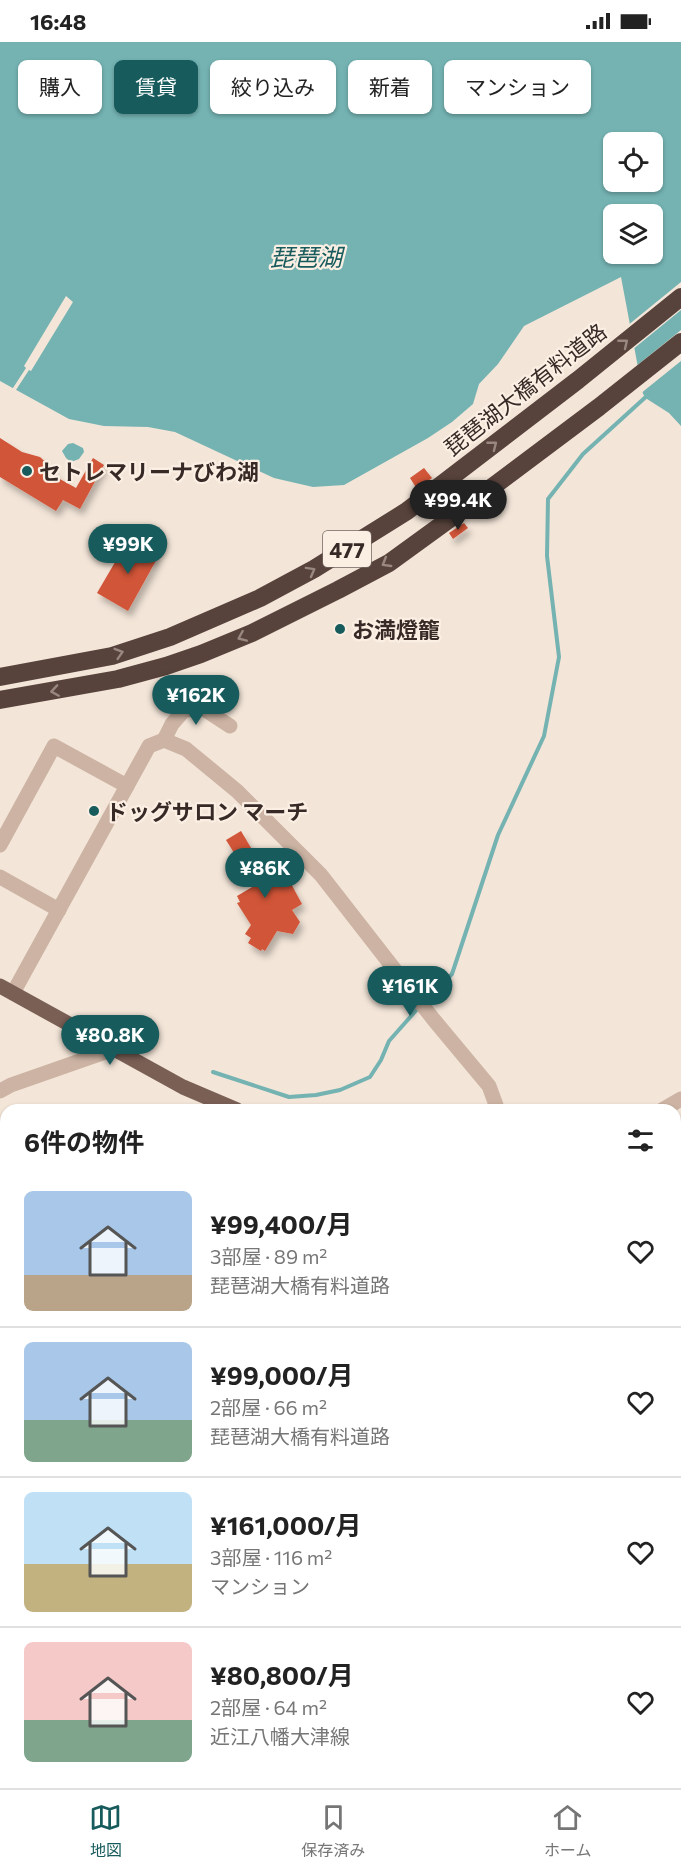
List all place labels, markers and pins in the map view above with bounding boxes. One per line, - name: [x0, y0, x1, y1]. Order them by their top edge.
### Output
- place label: セトレマリーナびわ湖: [39, 458, 259, 485]
- marker: セトレマリーナびわ湖: [20, 464, 34, 478]
- pin: ¥99.4K: [409, 480, 507, 531]
- pin: ¥99K: [92, 524, 164, 575]
- place label: お満燈籠: [352, 616, 440, 643]
- marker: お満燈籠: [333, 622, 347, 636]
- pin: ¥162K: [154, 675, 238, 726]
- place label: ドッグサロン マーチ: [106, 798, 308, 825]
- marker: ドッグサロン マーチ: [87, 804, 101, 818]
- pin: ¥86K: [229, 848, 301, 899]
- pin: ¥161K: [368, 966, 452, 1017]
- pin: ¥80.8K: [61, 1015, 159, 1066]

